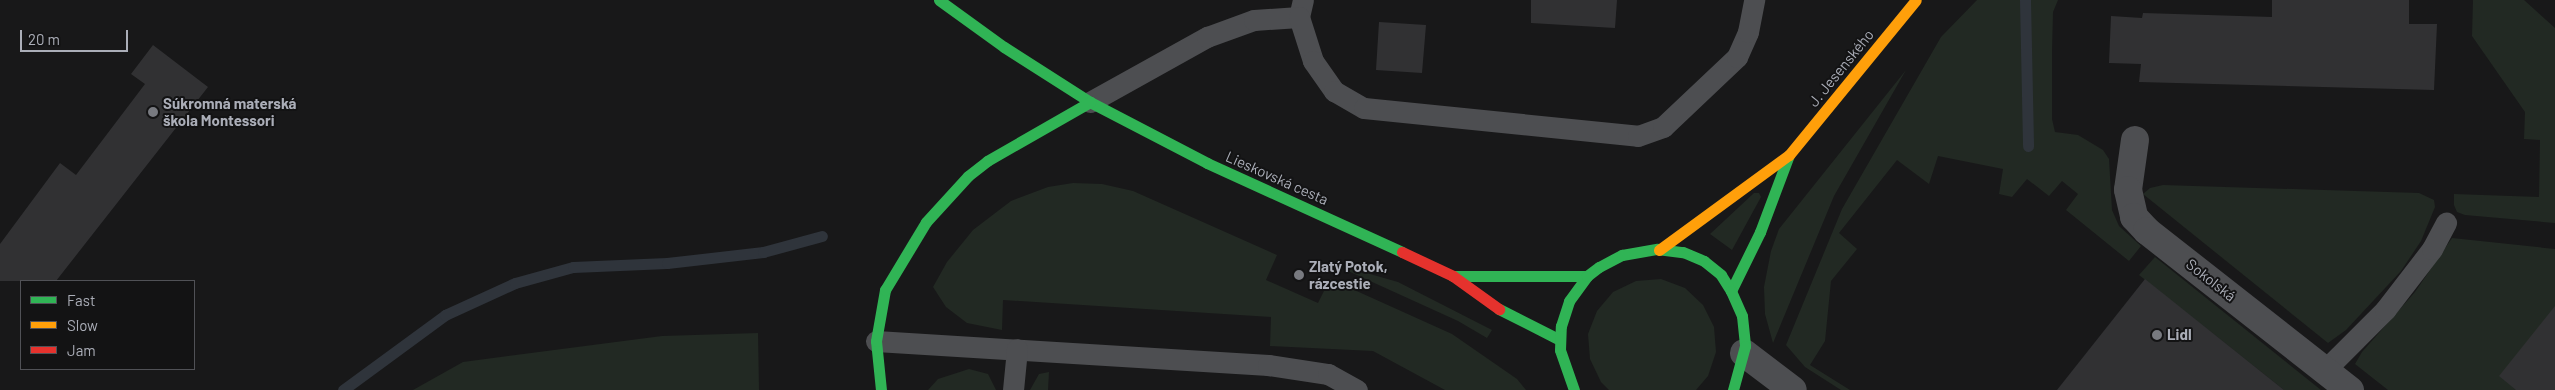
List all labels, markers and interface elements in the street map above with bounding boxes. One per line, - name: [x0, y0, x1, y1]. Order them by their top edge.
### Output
- scale bar: [22, 20, 130, 52]
- street label: J. Jesenského: [1804, 26, 1878, 110]
- text: 20 m: [28, 30, 60, 48]
- place label: Súkromná materská škola Montessori: [163, 94, 296, 129]
- marker: Súkromná materská škola Montessori: [147, 106, 159, 118]
- street label: Lieskovská cesta: [1223, 147, 1331, 209]
- street label: Sokolská: [2183, 255, 2239, 305]
- place label: Zlatý Potok, rázcestie: [1309, 257, 1388, 292]
- marker: Zlatý Potok, rázcestie: [1293, 269, 1305, 281]
- legend: [20, 280, 195, 370]
- text: Fast: [67, 291, 95, 309]
- text: Slow: [67, 316, 98, 334]
- place label: Lidl: [2167, 326, 2192, 344]
- marker: Lidl: [2151, 329, 2163, 341]
- text: Jam: [67, 341, 96, 359]

